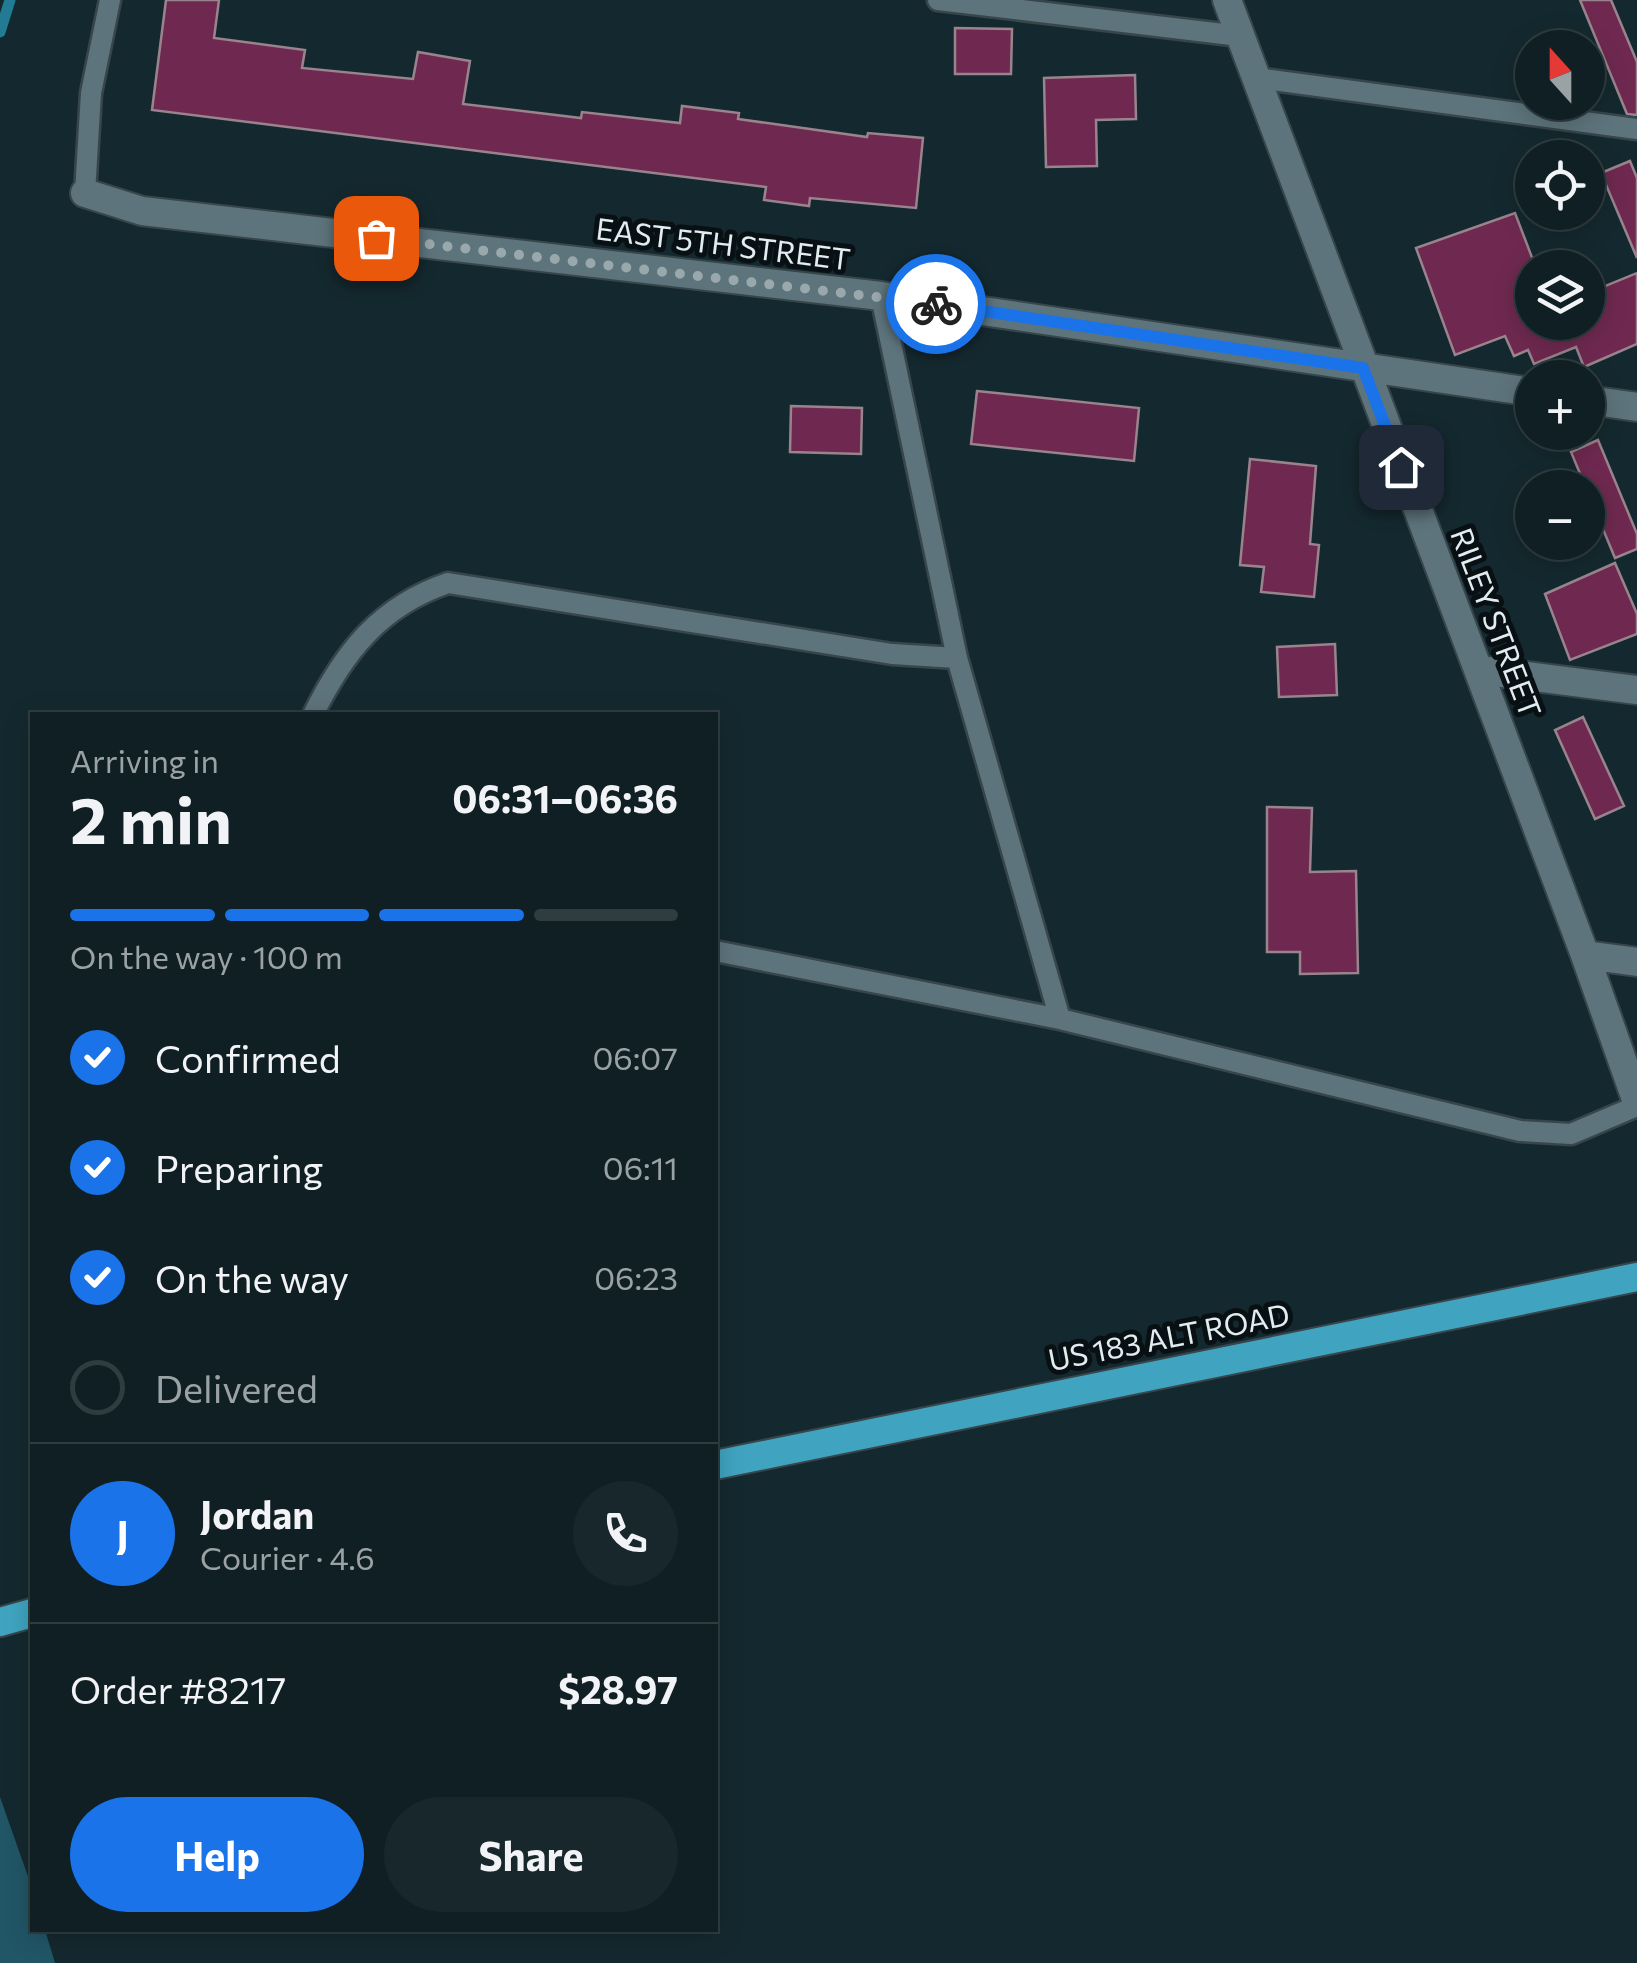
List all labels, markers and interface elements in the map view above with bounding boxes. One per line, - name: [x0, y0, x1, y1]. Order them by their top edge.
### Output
- north arrow: [1515, 30, 1605, 120]
- map controls: [1515, 30, 1605, 560]
- button: locate: [1515, 140, 1605, 230]
- pin: [334, 196, 419, 281]
- street label: EAST 5TH STREET: [594, 209, 853, 276]
- icon: bag: [349, 211, 404, 266]
- button: layers: [1515, 250, 1605, 340]
- courier: [886, 254, 986, 354]
- icon: bike: [909, 277, 964, 332]
- button: +: [1515, 360, 1605, 450]
- pin: [1359, 425, 1444, 510]
- icon: home: [1374, 440, 1429, 495]
- button: −: [1515, 470, 1605, 560]
- street label: RILEY STREET: [1444, 522, 1550, 722]
- text: Arriving in: [70, 740, 219, 780]
- text: 06:31–06:36: [452, 774, 678, 821]
- text: 2 min: [70, 778, 232, 857]
- text: On the way · 100 m: [70, 936, 343, 976]
- icon: check: [70, 1030, 125, 1085]
- text: Confirmed: [155, 1034, 341, 1081]
- text: 06:07: [592, 1037, 678, 1077]
- icon: check: [70, 1140, 125, 1195]
- text: Preparing: [155, 1144, 323, 1191]
- text: 06:11: [603, 1147, 678, 1187]
- icon: check: [70, 1250, 125, 1305]
- text: On the way: [155, 1254, 349, 1301]
- text: 06:23: [594, 1257, 678, 1297]
- street label: US 183 ALT ROAD: [1045, 1294, 1292, 1377]
- text: Delivered: [155, 1364, 318, 1411]
- button: phone: [573, 1481, 678, 1586]
- text: Jordan: [200, 1490, 314, 1537]
- text: J: [116, 1510, 129, 1557]
- text: Courier · 4.6: [200, 1537, 375, 1577]
- text: Order #8217: [70, 1665, 286, 1712]
- text: $28.97: [558, 1665, 678, 1712]
- button: Help: [70, 1797, 364, 1912]
- button: Share: [384, 1797, 678, 1912]

